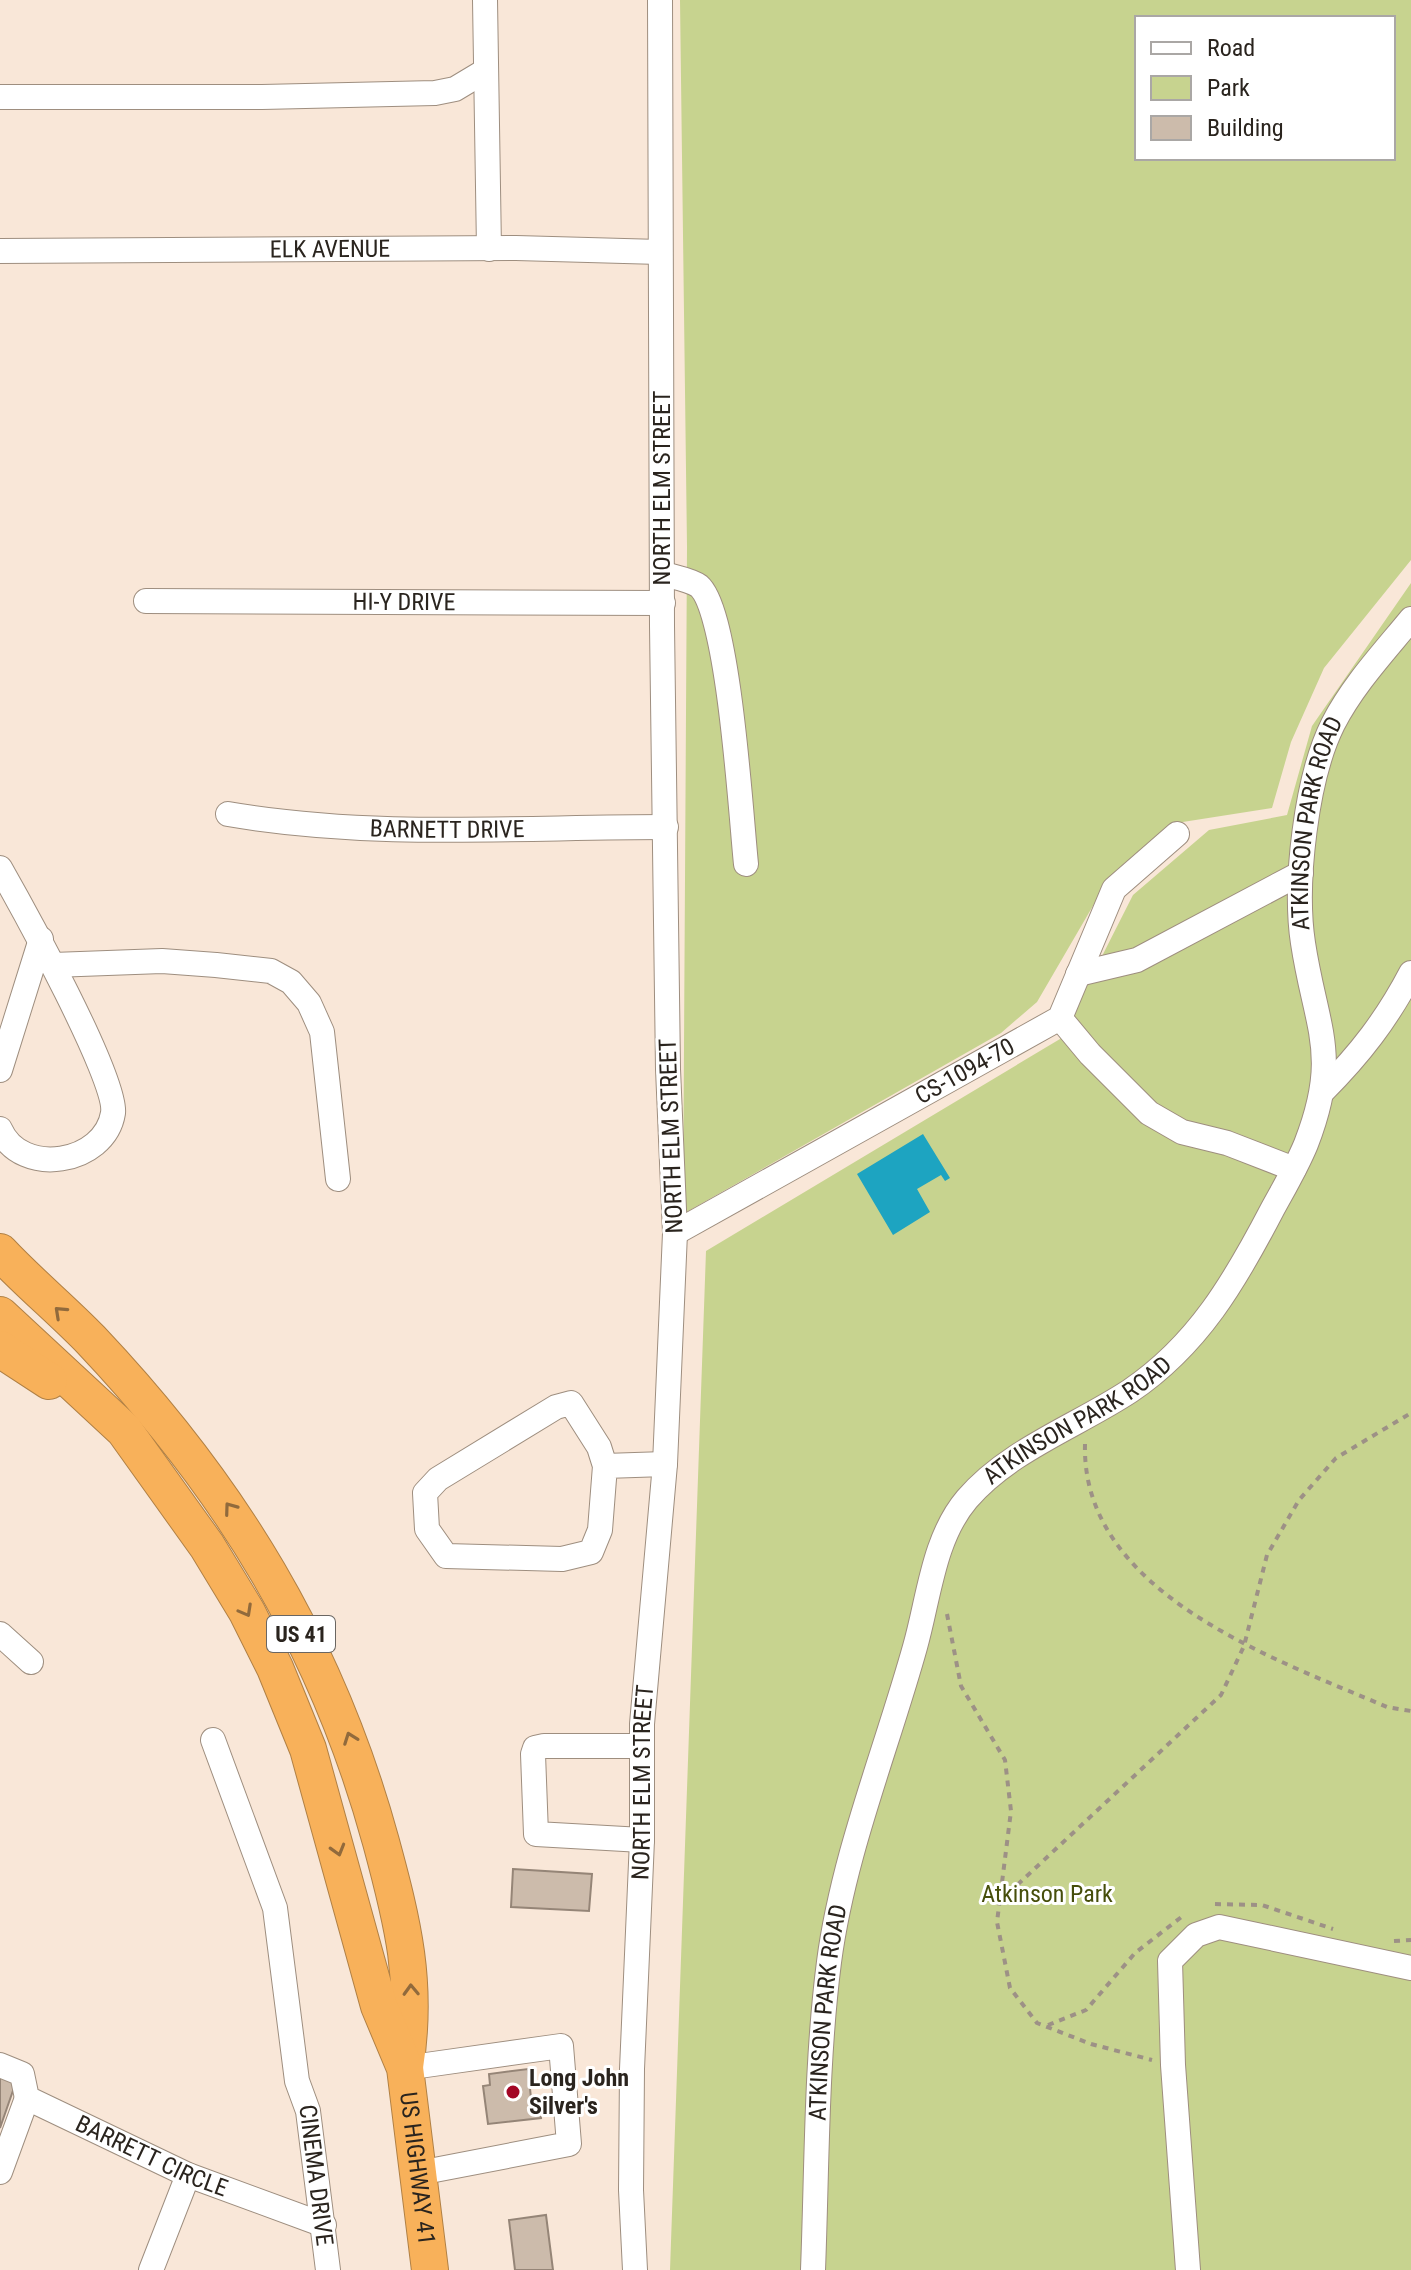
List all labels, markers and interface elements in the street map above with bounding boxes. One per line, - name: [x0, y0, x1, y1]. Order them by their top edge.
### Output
- legend: [1135, 16, 1395, 160]
- text: Road: [1207, 34, 1255, 62]
- text: Park: [1207, 74, 1250, 102]
- text: Building: [1207, 114, 1284, 142]
- street label: ELK AVENUE: [270, 235, 390, 263]
- street label: NORTH ELM STREET: [648, 390, 676, 586]
- street label: HI-Y DRIVE: [353, 588, 456, 616]
- street label: ATKINSON PARK ROAD: [1286, 712, 1349, 932]
- street label: BARNETT DRIVE: [369, 814, 525, 844]
- street label: CS-1094-70: [910, 1032, 1019, 1110]
- street label: NORTH ELM STREET: [654, 1038, 688, 1234]
- one-way arrow: [55, 1307, 70, 1321]
- street label: ATKINSON PARK ROAD: [977, 1350, 1177, 1490]
- one-way arrow: [225, 1503, 240, 1517]
- one-way arrow: [236, 1603, 251, 1617]
- road number: US 41: [267, 1616, 335, 1652]
- street label: NORTH ELM STREET: [626, 1684, 659, 1881]
- one-way arrow: [343, 1732, 359, 1746]
- one-way arrow: [329, 1843, 346, 1857]
- park label: Atkinson Park: [981, 1880, 1113, 1908]
- street label: ATKINSON PARK ROAD: [803, 1902, 853, 2121]
- one-way arrow: [403, 1983, 420, 1996]
- place label: Long John Silver's: [529, 2064, 629, 2120]
- marker: Long John Silver's: [504, 2083, 522, 2101]
- street label: US HIGHWAY 41: [394, 2090, 441, 2246]
- street label: CINEMA DRIVE: [293, 2103, 339, 2247]
- street label: BARRETT CIRCLE: [71, 2109, 232, 2202]

